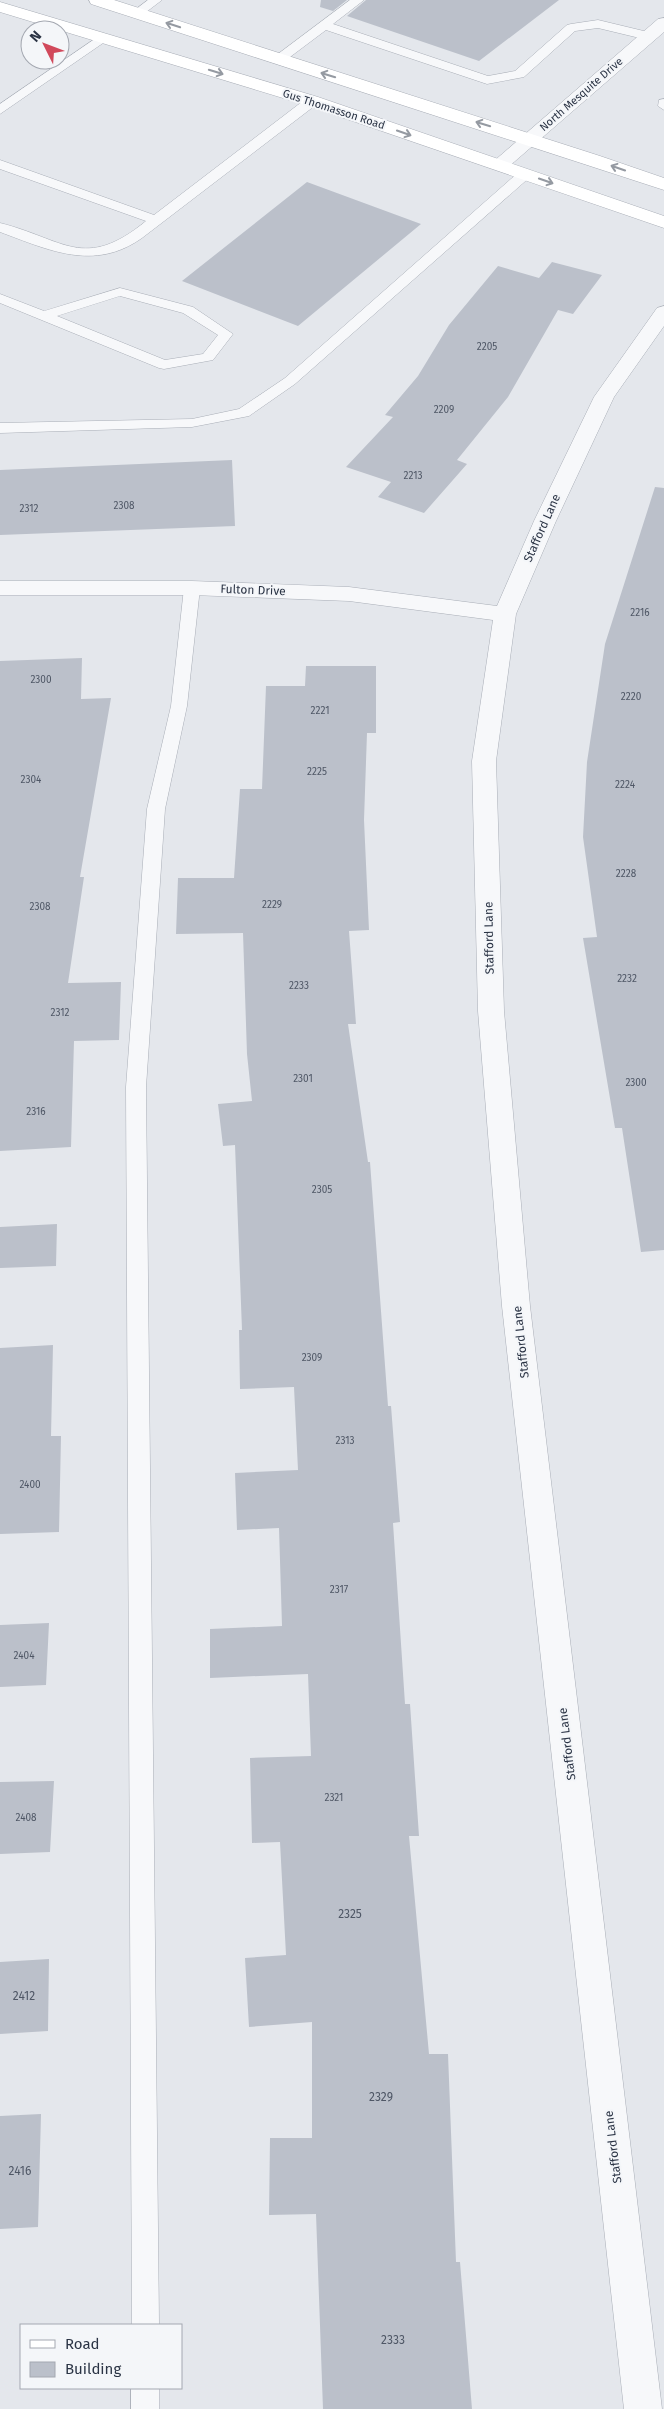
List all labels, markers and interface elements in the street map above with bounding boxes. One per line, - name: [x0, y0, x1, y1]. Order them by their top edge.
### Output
- north arrow: [20, 20, 70, 70]
- one-way arrow: [166, 20, 182, 30]
- text: N: [26, 27, 45, 46]
- street label: North Mesquite Drive: [537, 55, 626, 134]
- one-way arrow: [208, 68, 224, 78]
- one-way arrow: [320, 70, 336, 80]
- street label: Gus Thomasson Road: [281, 87, 387, 132]
- one-way arrow: [475, 118, 491, 128]
- one-way arrow: [396, 129, 411, 138]
- one-way arrow: [610, 163, 626, 173]
- one-way arrow: [538, 177, 553, 186]
- house number: 2205: [477, 341, 497, 353]
- house number: 2209: [434, 404, 454, 416]
- house number: 2213: [404, 470, 422, 482]
- street label: Stafford Lane: [521, 492, 563, 564]
- house number: 2308: [114, 500, 135, 512]
- house number: 2312: [20, 503, 39, 515]
- street label: Fulton Drive: [220, 582, 286, 598]
- house number: 2216: [630, 607, 650, 619]
- house number: 2300: [30, 674, 52, 686]
- house number: 2220: [621, 691, 642, 703]
- house number: 2221: [311, 705, 329, 717]
- house number: 2225: [307, 766, 327, 778]
- house number: 2304: [21, 774, 42, 786]
- house number: 2224: [615, 779, 636, 791]
- house number: 2228: [616, 868, 637, 880]
- house number: 2229: [262, 899, 282, 911]
- house number: 2308: [30, 901, 51, 913]
- street label: Stafford Lane: [481, 901, 497, 975]
- house number: 2232: [617, 973, 637, 985]
- house number: 2233: [289, 980, 309, 992]
- house number: 2312: [51, 1007, 70, 1019]
- house number: 2301: [293, 1073, 313, 1085]
- house number: 2300: [625, 1077, 647, 1089]
- house number: 2316: [26, 1106, 46, 1118]
- house number: 2305: [312, 1184, 332, 1196]
- street label: Stafford Lane: [510, 1305, 532, 1379]
- house number: 2309: [302, 1352, 322, 1364]
- house number: 2313: [336, 1435, 354, 1447]
- house number: 2400: [19, 1479, 41, 1491]
- house number: 2317: [330, 1584, 349, 1596]
- house number: 2404: [14, 1650, 35, 1662]
- street label: Stafford Lane: [556, 1707, 578, 1781]
- house number: 2321: [325, 1792, 343, 1804]
- house number: 2408: [15, 1812, 37, 1824]
- house number: 2325: [338, 1907, 362, 1921]
- house number: 2412: [13, 1989, 35, 2003]
- house number: 2329: [369, 2090, 393, 2104]
- street label: Stafford Lane: [602, 2110, 624, 2184]
- house number: 2416: [9, 2164, 31, 2178]
- legend: [20, 2324, 182, 2389]
- house number: 2333: [381, 2333, 405, 2347]
- text: Road: [65, 2335, 100, 2353]
- text: Building: [65, 2360, 121, 2378]

